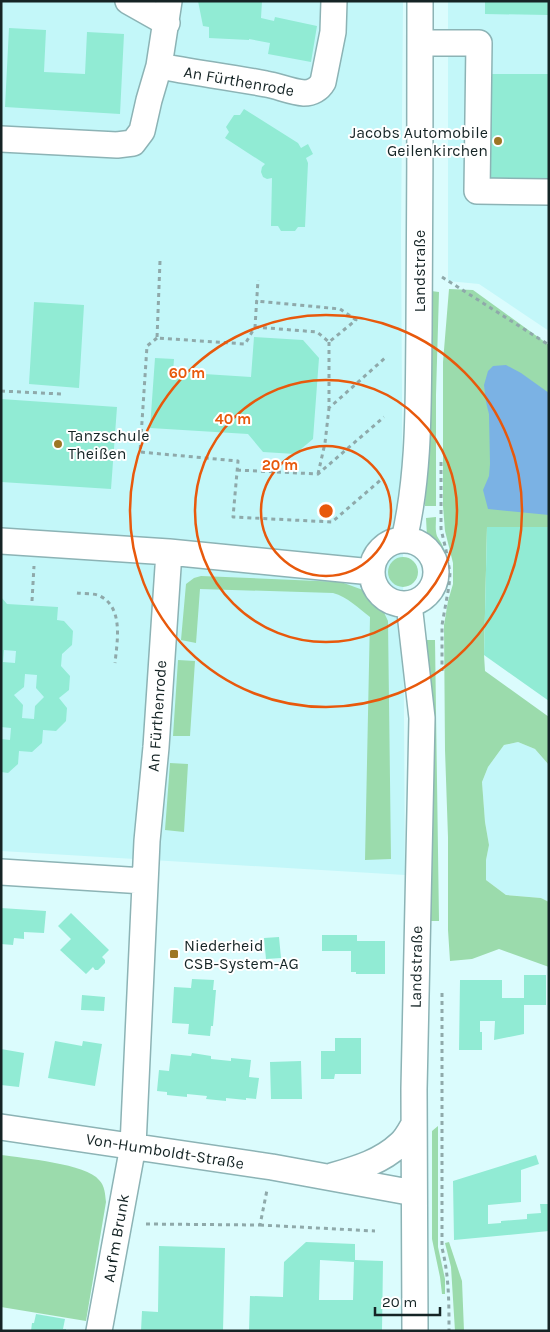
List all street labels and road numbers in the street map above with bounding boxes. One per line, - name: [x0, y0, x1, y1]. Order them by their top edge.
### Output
- street label: An Fürthenrode: [182, 62, 296, 100]
- street label: Landstraße: [410, 230, 429, 312]
- street label: An Fürthenrode: [144, 660, 170, 772]
- street label: Landstraße: [406, 926, 426, 1008]
- street label: Von-Humboldt-Straße: [85, 1129, 245, 1173]
- street label: Auf'm Brunk: [99, 1192, 133, 1284]

